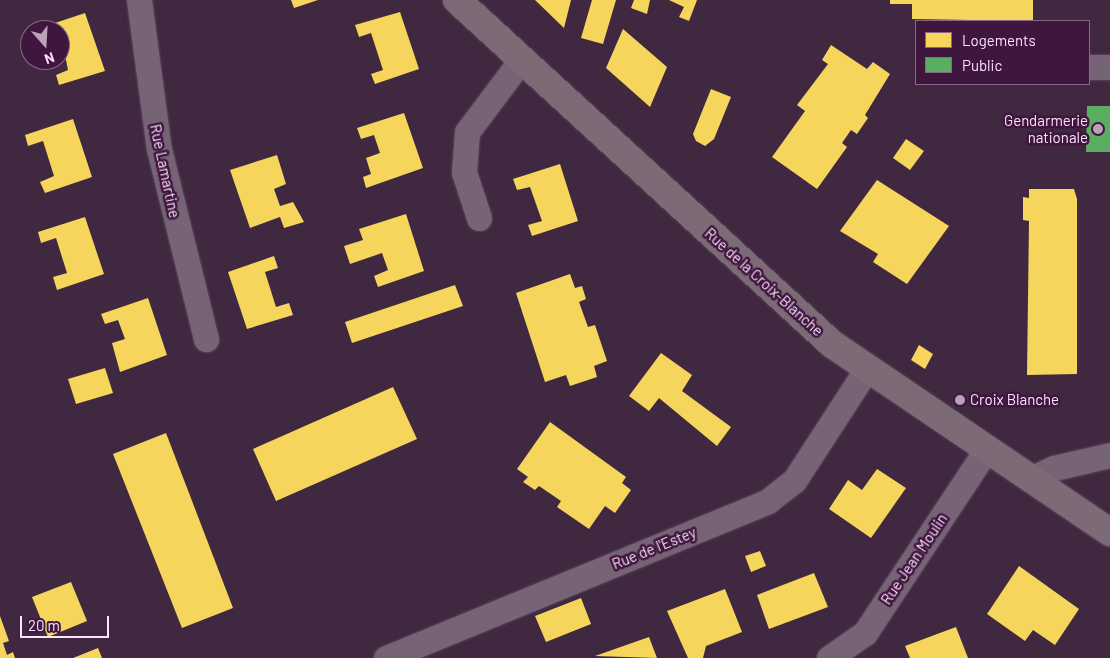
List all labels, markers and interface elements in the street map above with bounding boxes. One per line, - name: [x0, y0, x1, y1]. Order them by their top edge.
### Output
- north arrow: [20, 20, 70, 70]
- legend: [915, 20, 1090, 85]
- text: Logements: [962, 31, 1036, 49]
- text: N: [43, 49, 57, 68]
- text: Public: [962, 56, 1002, 74]
- place label: Gendarmerie nationale: [1004, 111, 1088, 146]
- street label: Rue Lamartine: [146, 122, 184, 220]
- marker: Gendarmerie nationale: [1092, 123, 1104, 135]
- street label: Rue de la Croix-Blanche: [701, 224, 827, 340]
- place label: Croix Blanche: [970, 391, 1059, 409]
- marker: Croix Blanche: [954, 394, 966, 406]
- street label: Rue Jean Moulin: [877, 510, 951, 608]
- street label: Rue de l'Estey: [609, 523, 699, 573]
- scale bar: [22, 606, 111, 638]
- text: 20 m: [28, 616, 60, 634]

